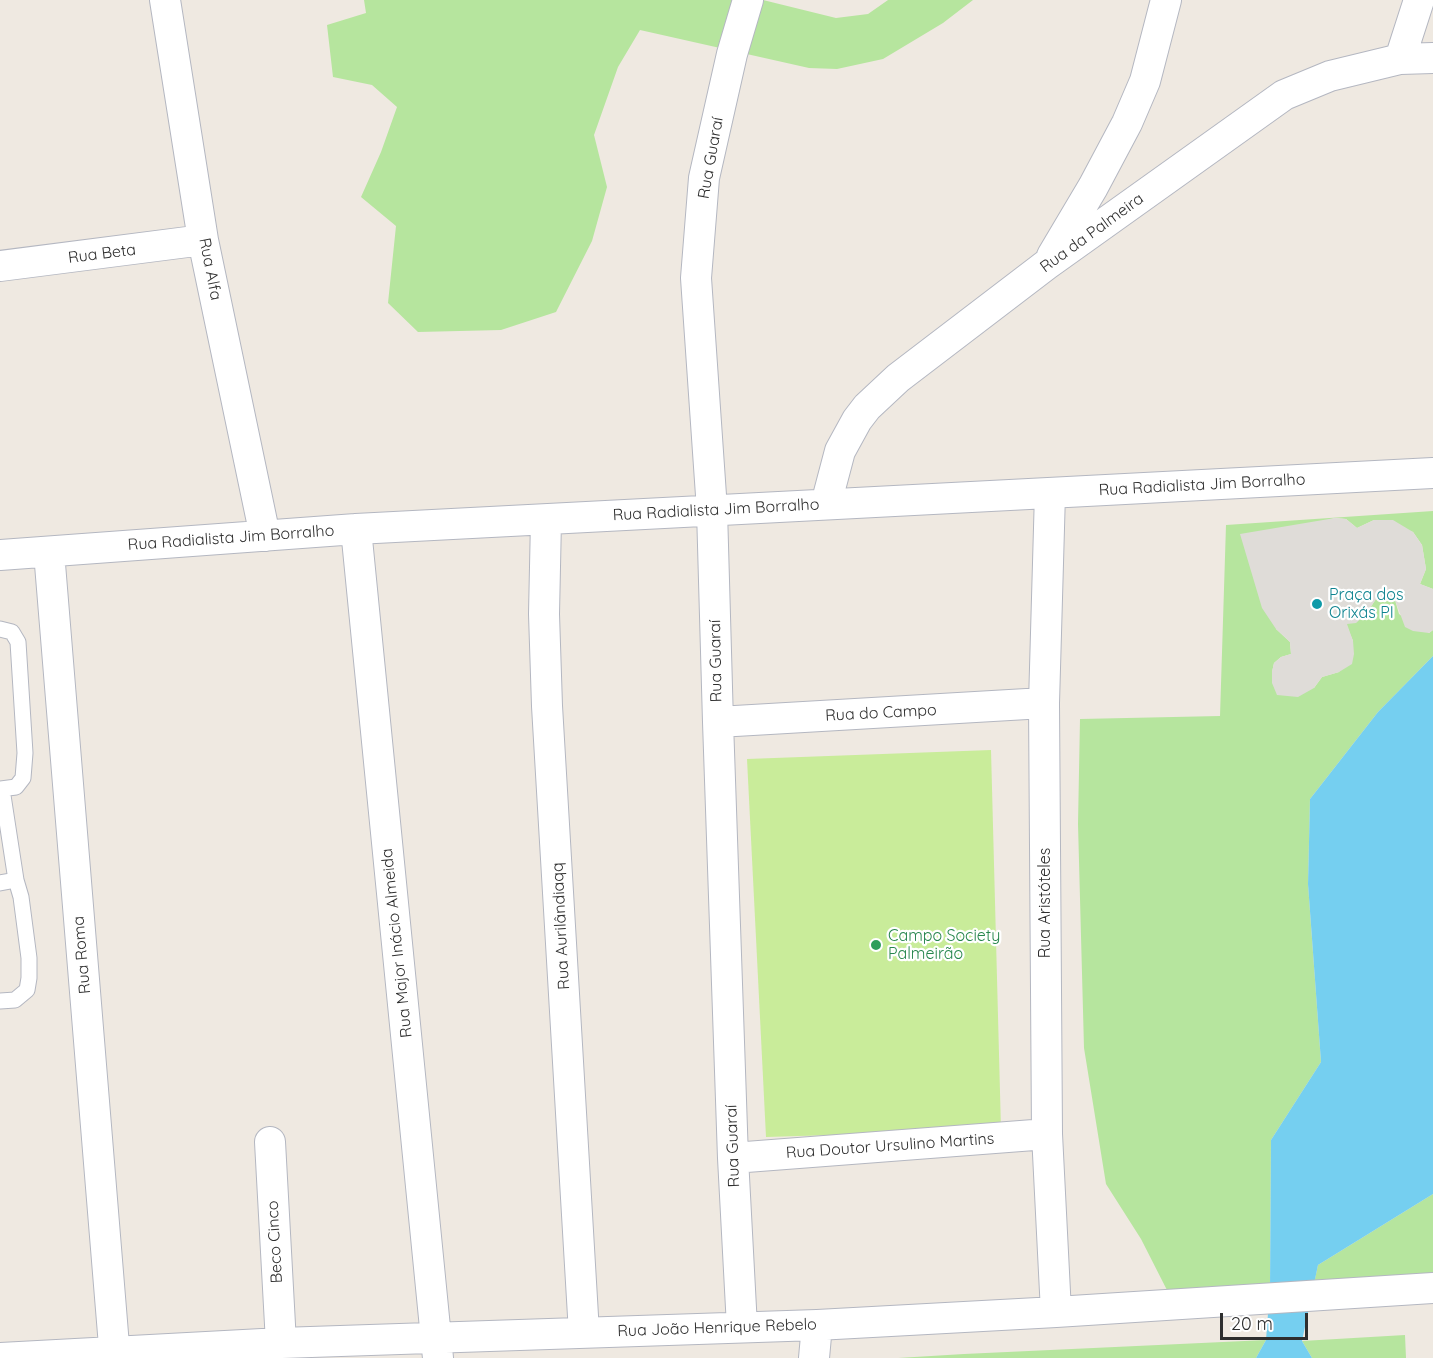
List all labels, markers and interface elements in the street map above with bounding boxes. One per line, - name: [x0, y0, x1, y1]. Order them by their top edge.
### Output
- street label: Rua Guaraí: [694, 116, 728, 200]
- street label: Rua da Palmeira: [1037, 189, 1147, 277]
- street label: Rua Alfa: [195, 236, 225, 302]
- street label: Rua Beta: [67, 240, 137, 268]
- street label: Rua Radialista Jim Borralho: [1098, 470, 1306, 500]
- street label: Rua Radialista Jim Borralho: [612, 495, 820, 525]
- street label: Rua Radialista Jim Borralho: [127, 521, 335, 555]
- place label: Praça dos Orixás PI: [1329, 585, 1403, 623]
- marker: Praça dos Orixás PI: [1310, 597, 1324, 611]
- street label: Rua Guaraí: [706, 619, 726, 703]
- street label: Rua do Campo: [825, 700, 937, 726]
- street label: Rua Major Inácio Almeida: [378, 847, 416, 1039]
- street label: Rua Aristóteles: [1035, 848, 1055, 958]
- street label: Rua Aurilândiaqq: [548, 862, 574, 990]
- street label: Rua Roma: [69, 915, 95, 995]
- place label: Campo Society Palmeirão: [888, 926, 1000, 964]
- marker: Campo Society Palmeirão: [869, 938, 883, 952]
- street label: Rua Guaraí: [722, 1104, 744, 1188]
- street label: Rua Doutor Ursulino Martins: [785, 1129, 995, 1163]
- street label: Beco Cinco: [263, 1200, 287, 1284]
- scale bar: [1223, 1301, 1312, 1339]
- text: 20 m: [1231, 1312, 1273, 1335]
- street label: Rua João Henrique Rebelo: [617, 1315, 817, 1341]

